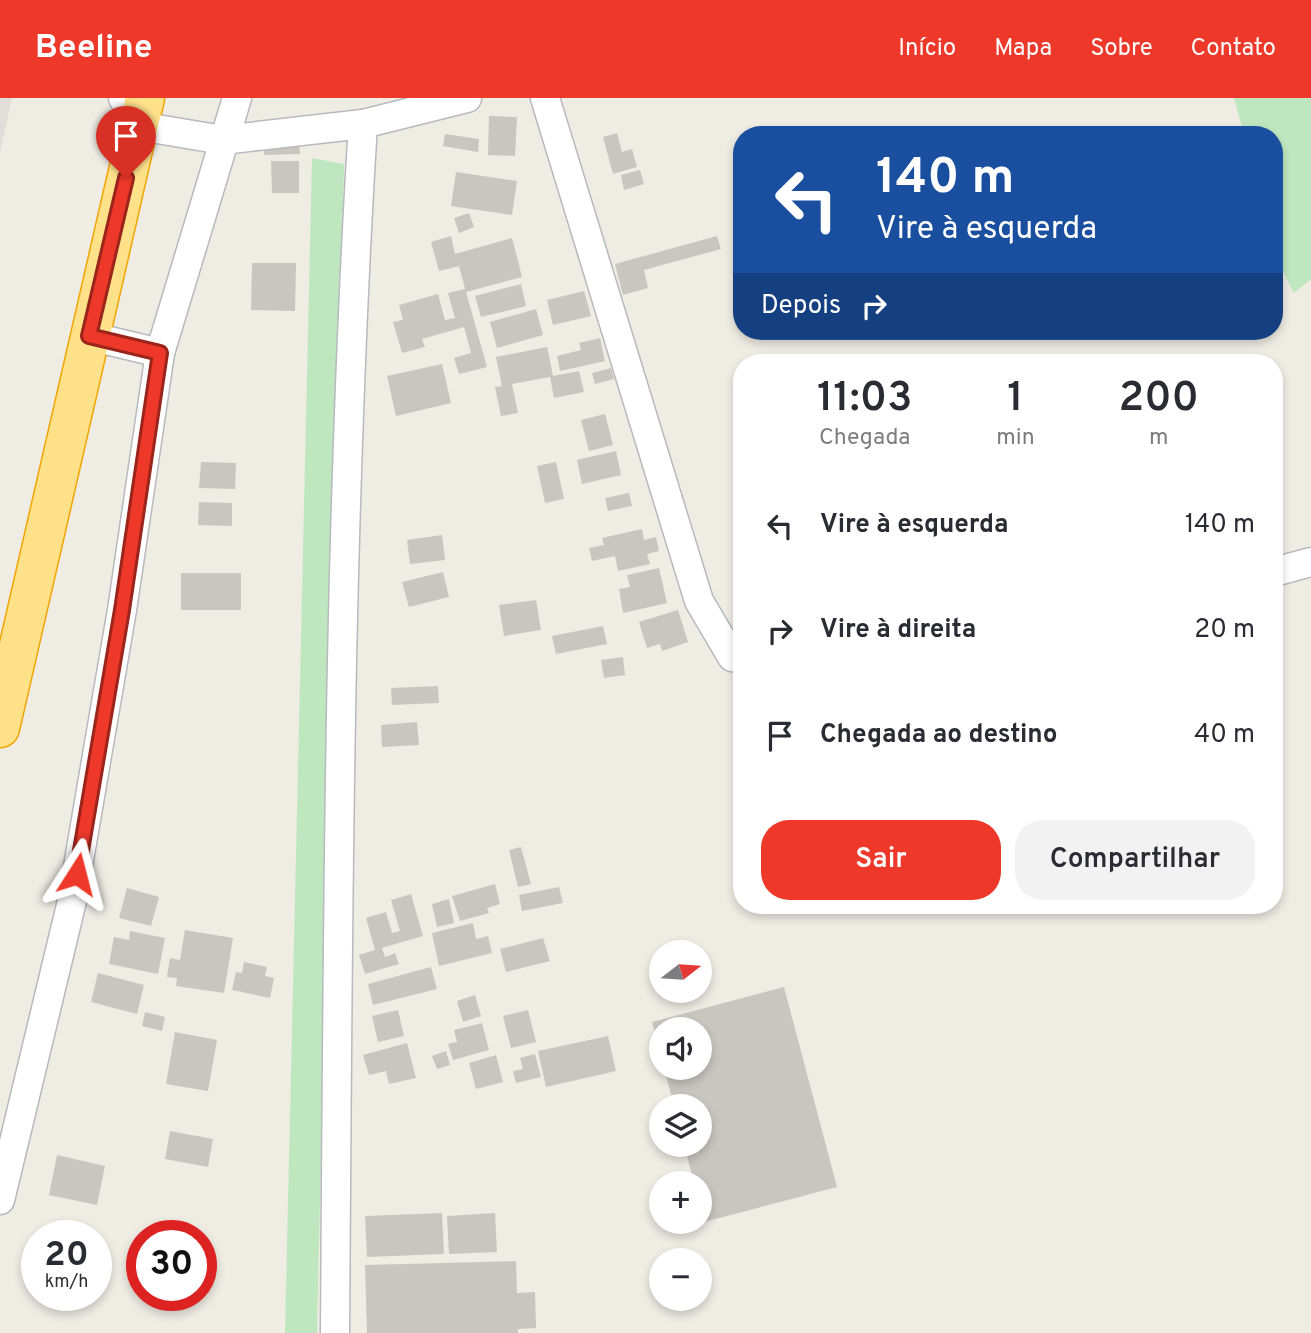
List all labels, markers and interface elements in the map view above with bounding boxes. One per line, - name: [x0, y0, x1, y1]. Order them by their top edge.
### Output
- text: Beeline: [35, 28, 152, 70]
- text: Início: [898, 34, 956, 64]
- text: Mapa: [994, 34, 1052, 64]
- text: Sobre: [1090, 34, 1153, 64]
- text: Contato: [1191, 34, 1276, 64]
- pin: [96, 106, 156, 178]
- icon: arrive: [107, 117, 145, 155]
- text: 140 m: [876, 149, 1015, 211]
- icon: left: [761, 154, 852, 245]
- text: Vire à esquerda: [876, 210, 1097, 250]
- icon: right: [855, 287, 893, 325]
- text: Depois: [761, 290, 841, 323]
- text: 11:03: [817, 373, 912, 426]
- text: 1: [1007, 373, 1024, 426]
- text: 200: [1119, 373, 1199, 426]
- text: Chegada: [819, 424, 910, 453]
- text: min: [996, 424, 1035, 453]
- text: m: [1149, 424, 1169, 453]
- icon: left: [761, 507, 799, 545]
- text: Vire à esquerda: [820, 509, 1008, 542]
- text: 140 m: [1185, 509, 1255, 542]
- icon: right: [761, 612, 799, 650]
- text: Vire à direita: [820, 614, 976, 647]
- text: 20 m: [1194, 614, 1255, 647]
- icon: arrive: [761, 717, 799, 755]
- text: Chegada ao destino: [820, 719, 1057, 752]
- text: 40 m: [1194, 719, 1255, 752]
- button: Sair: [761, 820, 1001, 900]
- button: Compartilhar: [1015, 820, 1255, 900]
- position arrow: [40, 837, 114, 911]
- north arrow: [649, 940, 712, 1003]
- map controls: [649, 940, 712, 1311]
- button: sound: [649, 1017, 712, 1080]
- button: layers: [649, 1094, 712, 1157]
- button: +: [649, 1171, 712, 1234]
- speed limit sign: 30: [126, 1220, 217, 1311]
- text: 20: [44, 1234, 89, 1278]
- button: −: [649, 1248, 712, 1311]
- text: km/h: [45, 1271, 88, 1294]

